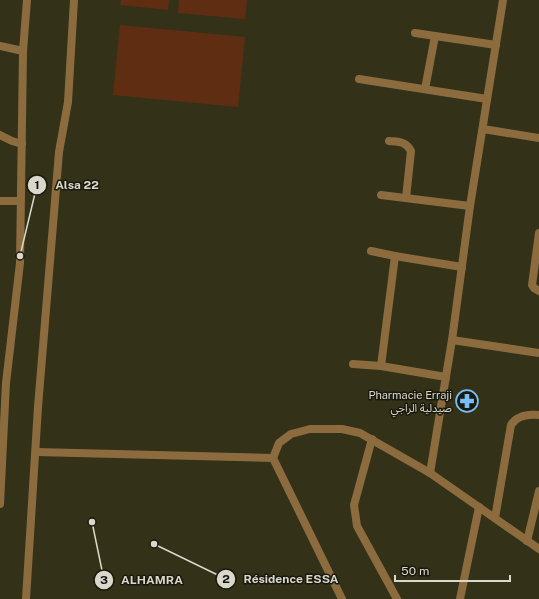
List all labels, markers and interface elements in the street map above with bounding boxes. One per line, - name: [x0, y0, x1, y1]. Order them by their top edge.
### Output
- callout: Alsa 22: [27, 173, 107, 197]
- text: 1: [34, 178, 40, 192]
- text: Alsa 22: [55, 178, 99, 192]
- pharmacy icon: Pharmacie Erraji صيدلية الراجي: [454, 388, 480, 414]
- place label: Pharmacie Erraji صيدلية الراجي: [368, 389, 452, 418]
- scale bar: [395, 557, 510, 583]
- text: 50 m: [401, 564, 429, 578]
- callout: Résidence ESSA: [216, 567, 347, 591]
- callout: ALHAMRA: [94, 568, 191, 592]
- text: 2: [222, 572, 230, 586]
- text: Résidence ESSA: [244, 572, 339, 586]
- text: 3: [100, 573, 108, 587]
- text: ALHAMRA: [121, 573, 183, 587]

